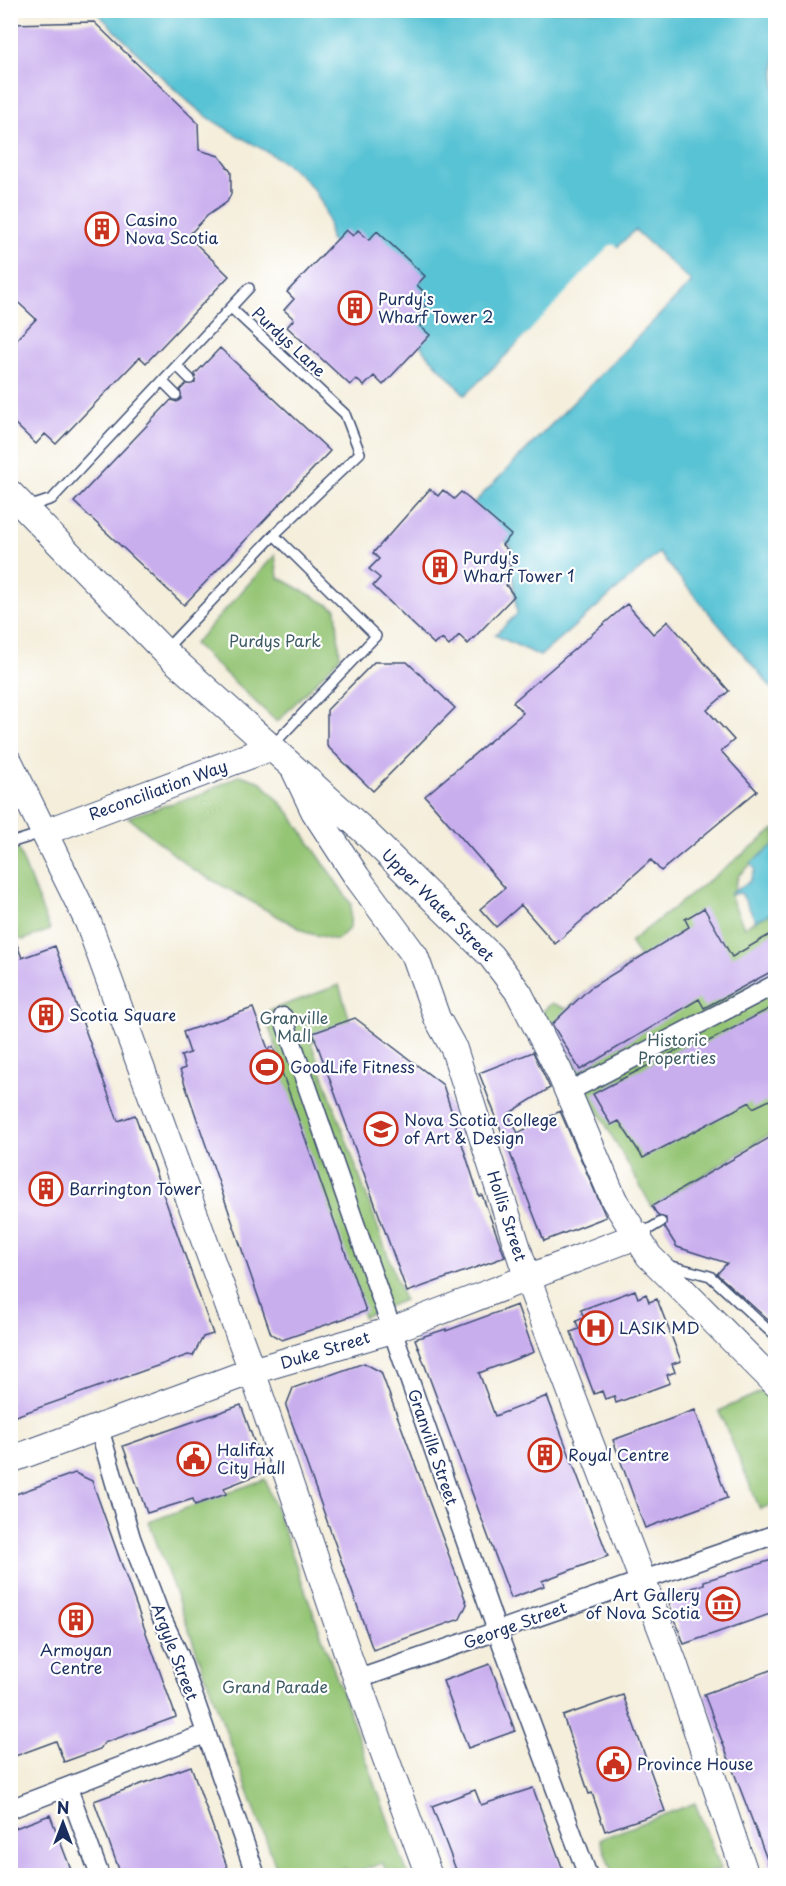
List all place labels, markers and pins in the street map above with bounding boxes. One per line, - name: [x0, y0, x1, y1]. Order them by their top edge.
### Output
- place label: Casino Nova Scotia: [125, 207, 219, 249]
- building icon: Casino Nova Scotia: [84, 211, 120, 247]
- place label: Purdy's Wharf Tower 2: [378, 286, 494, 328]
- building icon: Purdy's Wharf Tower 2: [337, 290, 373, 326]
- place label: Purdy's Wharf Tower 1: [463, 545, 574, 587]
- building icon: Purdy's Wharf Tower 1: [422, 549, 458, 585]
- building icon: Scotia Square: [28, 997, 64, 1033]
- place label: Scotia Square: [69, 1002, 176, 1026]
- sports icon: GoodLife Fitness: [249, 1049, 285, 1085]
- place label: GoodLife Fitness: [290, 1054, 415, 1078]
- place label: Nova Scotia College of Art & Design: [404, 1107, 558, 1149]
- school or university icon: Nova Scotia College of Art & Design: [363, 1111, 399, 1147]
- building icon: Barrington Tower: [28, 1171, 64, 1207]
- place label: Barrington Tower: [69, 1176, 202, 1200]
- hospital icon: LASIK MD: [578, 1310, 614, 1346]
- place label: LASIK MD: [619, 1315, 700, 1339]
- place label: Halifax City Hall: [217, 1437, 285, 1479]
- building icon: Royal Centre: [527, 1437, 563, 1473]
- public building icon: Halifax City Hall: [176, 1441, 212, 1477]
- place label: Royal Centre: [568, 1442, 669, 1466]
- place label: Art Gallery of Nova Scotia: [586, 1582, 700, 1624]
- museum icon: Art Gallery of Nova Scotia: [705, 1586, 741, 1622]
- building icon: Armoyan Centre: [58, 1602, 94, 1638]
- place label: Armoyan Centre: [40, 1637, 112, 1679]
- public building icon: Province House: [596, 1746, 632, 1782]
- place label: Province House: [637, 1751, 754, 1775]

